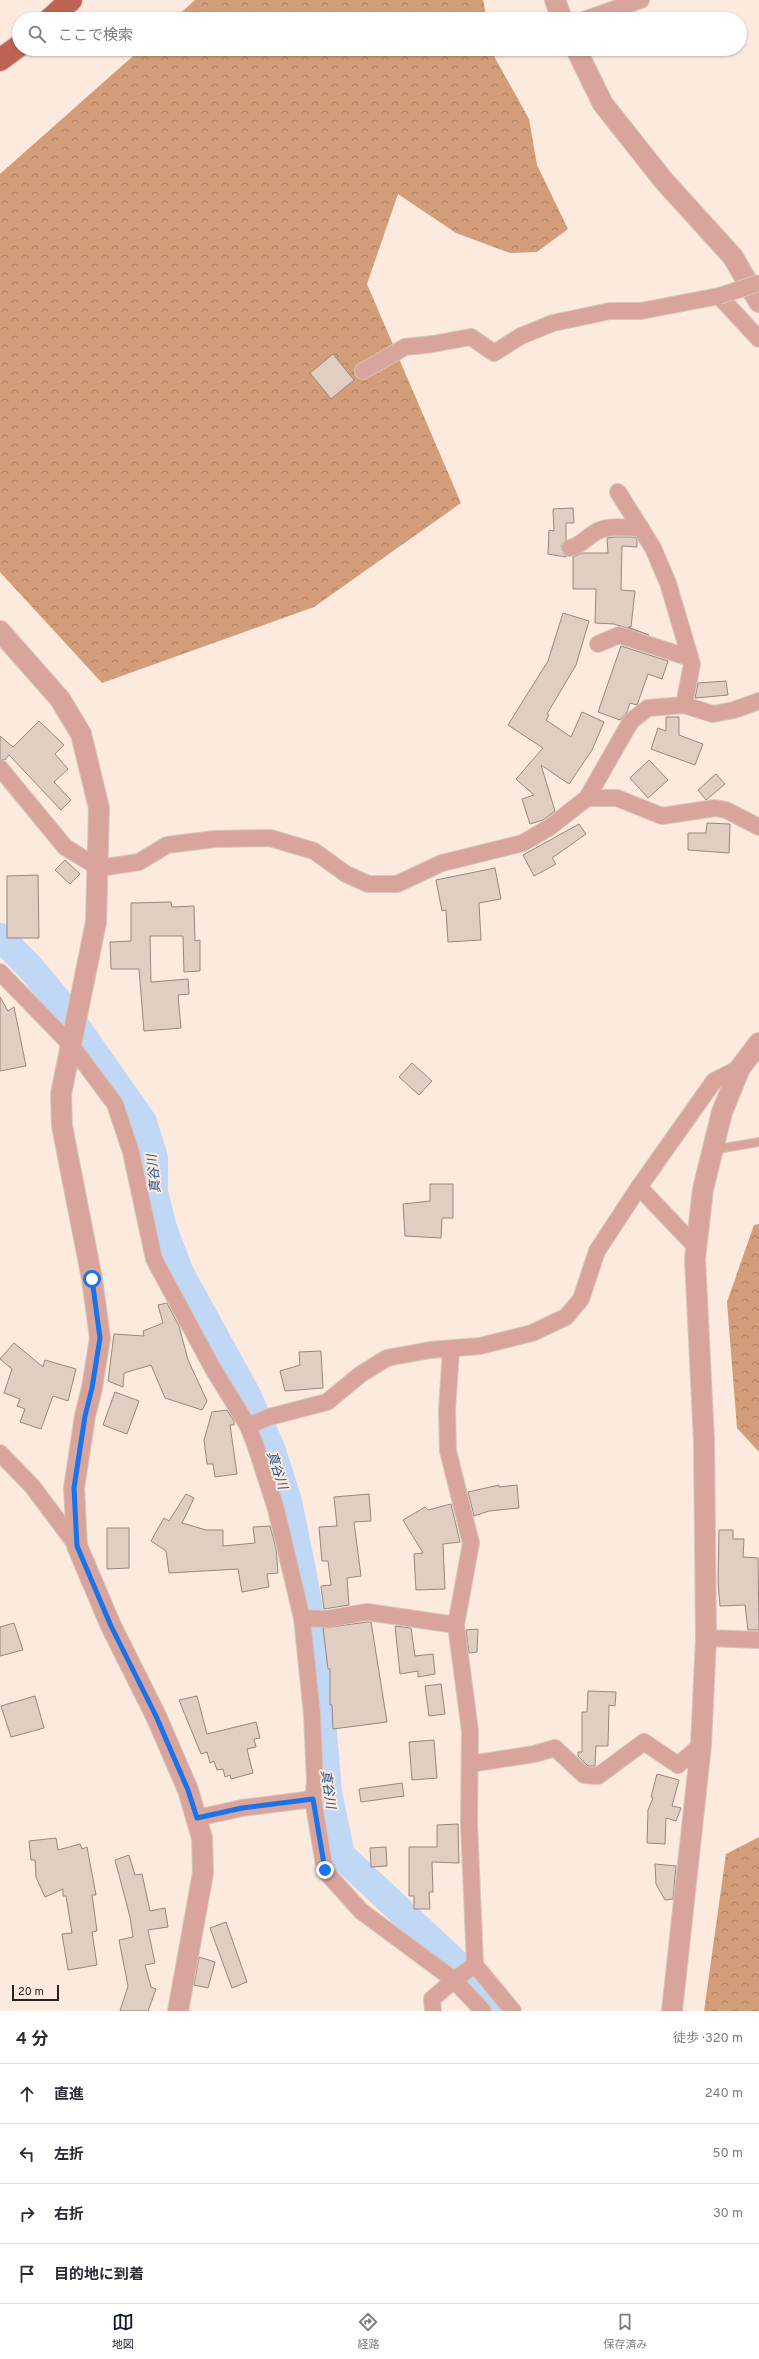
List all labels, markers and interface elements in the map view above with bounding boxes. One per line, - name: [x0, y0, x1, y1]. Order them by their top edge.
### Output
- search box: [12, 12, 747, 56]
- icon: search: [26, 23, 48, 45]
- text: ここで検索: [58, 27, 133, 46]
- water label: 真谷川: [145, 1152, 165, 1194]
- route start: [83, 1270, 101, 1288]
- water label: 真谷川: [262, 1450, 290, 1494]
- water label: 真谷川: [316, 1769, 338, 1812]
- route end: [316, 1861, 334, 1879]
- scale bar: [12, 1983, 59, 2002]
- text: 20 m: [18, 1985, 44, 1999]
- text: 4 分: [16, 2029, 48, 2051]
- text: 徒歩 · 320 m: [673, 2031, 743, 2047]
- icon: ahead: [16, 2083, 38, 2105]
- text: 直進: [54, 2086, 84, 2105]
- text: 240 m: [705, 2086, 743, 2102]
- icon: left: [16, 2143, 38, 2165]
- text: 左折: [54, 2146, 84, 2165]
- text: 50 m: [713, 2146, 743, 2162]
- icon: right: [16, 2203, 38, 2225]
- text: 右折: [54, 2206, 84, 2225]
- text: 30 m: [713, 2206, 743, 2222]
- icon: arrive: [16, 2263, 38, 2285]
- text: 目的地に到着: [54, 2266, 144, 2285]
- tab: 地図: [112, 2311, 134, 2352]
- tab: 経路: [357, 2311, 379, 2352]
- tab: 保存済み: [603, 2311, 647, 2352]

